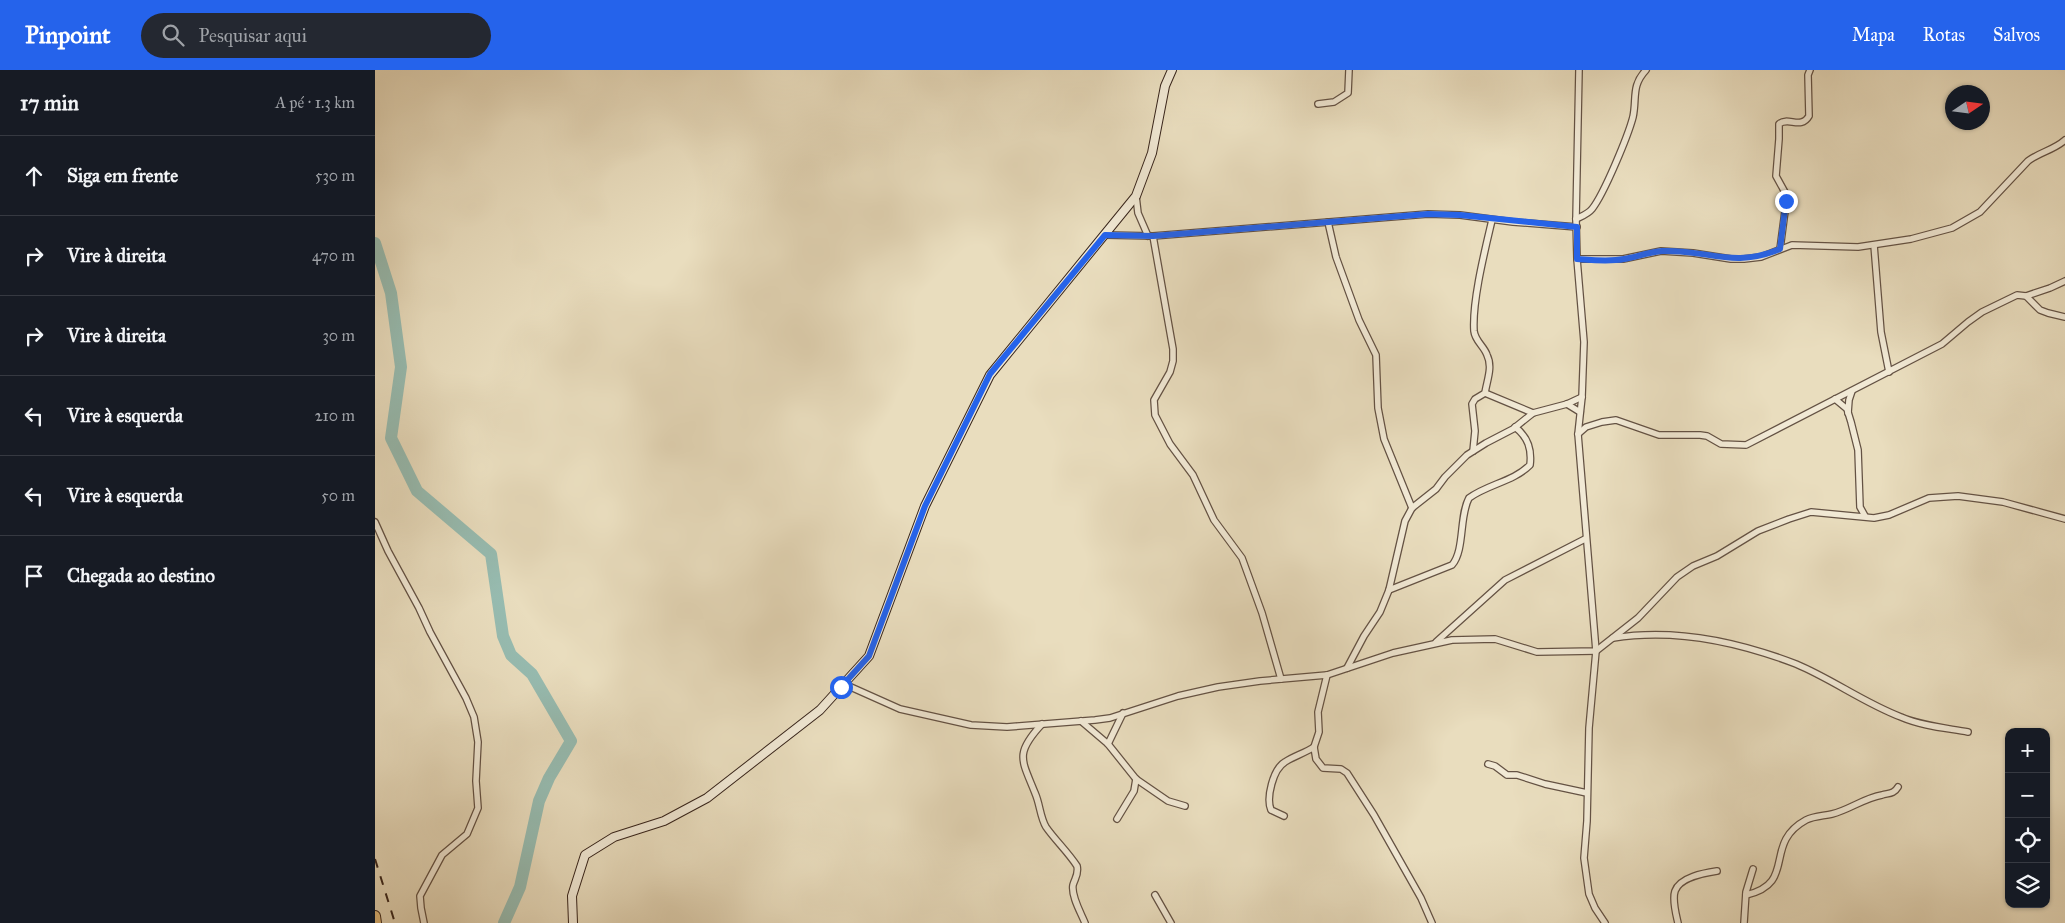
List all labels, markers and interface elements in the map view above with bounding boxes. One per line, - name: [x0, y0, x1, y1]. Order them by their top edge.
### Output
- search box: [141, 13, 491, 58]
- text: Pinpoint: [25, 20, 111, 50]
- icon: search: [159, 21, 187, 49]
- text: Pesquisar aqui: [199, 24, 307, 47]
- text: Mapa: [1852, 24, 1895, 46]
- text: Rotas: [1923, 24, 1965, 46]
- text: Salvos: [1993, 24, 2040, 46]
- north arrow: [1945, 85, 1990, 130]
- text: 17 min: [20, 90, 79, 116]
- text: A pé · 1.3 km: [275, 93, 355, 112]
- icon: ahead: [20, 162, 48, 190]
- text: Siga em frente: [67, 164, 178, 187]
- text: 530 m: [315, 166, 355, 185]
- route end: [1775, 190, 1798, 213]
- icon: right: [20, 242, 48, 270]
- text: Vire à direita: [67, 244, 166, 267]
- text: 470 m: [312, 246, 355, 265]
- icon: right: [20, 322, 48, 350]
- text: Vire à direita: [67, 324, 166, 347]
- text: 30 m: [322, 326, 355, 345]
- icon: left: [20, 402, 48, 430]
- text: Vire à esquerda: [67, 404, 183, 427]
- text: 210 m: [315, 406, 355, 425]
- icon: left: [20, 482, 48, 510]
- text: Vire à esquerda: [67, 484, 183, 507]
- text: 50 m: [321, 486, 355, 505]
- icon: arrive: [20, 562, 48, 590]
- text: Chegada ao destino: [67, 564, 215, 587]
- route start: [830, 676, 853, 699]
- map controls: [2005, 728, 2050, 908]
- button: +: [2005, 728, 2050, 773]
- button: −: [2005, 773, 2050, 818]
- button: locate: [2005, 818, 2050, 863]
- button: layers: [2005, 863, 2050, 908]

